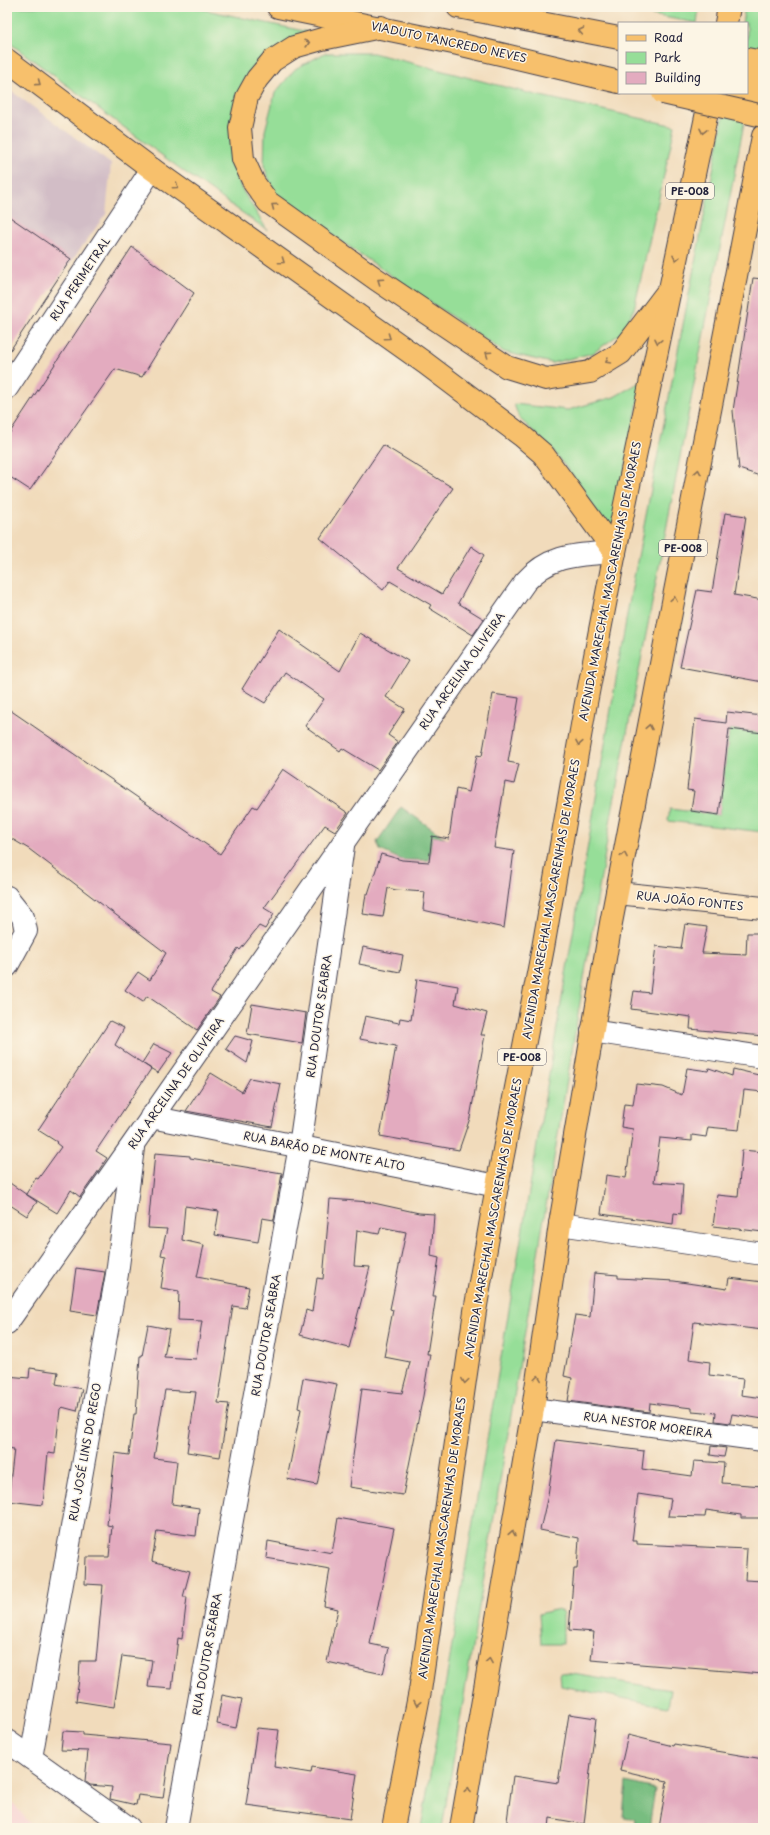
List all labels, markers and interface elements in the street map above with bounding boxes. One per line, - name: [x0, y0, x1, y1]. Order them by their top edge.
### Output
- street label: VIADUTO TANCREDO NEVES: [370, 17, 529, 66]
- legend: [618, 22, 748, 94]
- one-way arrow: [578, 27, 584, 35]
- text: Road: [654, 28, 683, 46]
- one-way arrow: [303, 40, 310, 48]
- text: Park: [654, 48, 681, 66]
- text: Building: [654, 68, 701, 86]
- one-way arrow: [34, 78, 41, 85]
- one-way arrow: [699, 128, 707, 134]
- one-way arrow: [172, 181, 179, 189]
- road number: PE-008: [666, 183, 714, 199]
- one-way arrow: [271, 204, 278, 211]
- street label: RUA PERIMETRAL: [45, 233, 114, 324]
- one-way arrow: [672, 255, 680, 261]
- one-way arrow: [278, 256, 285, 264]
- one-way arrow: [377, 278, 384, 286]
- one-way arrow: [384, 332, 391, 340]
- one-way arrow: [655, 338, 663, 344]
- one-way arrow: [485, 352, 492, 359]
- one-way arrow: [605, 356, 612, 363]
- street label: AVENIDA MARECHAL MASCARENHAS DE MORAES: [574, 440, 645, 722]
- one-way arrow: [694, 469, 702, 475]
- road number: PE-008: [659, 540, 707, 556]
- one-way arrow: [669, 596, 677, 603]
- street label: RUA ARCELINA OLIVEIRA: [414, 608, 509, 733]
- one-way arrow: [644, 724, 653, 730]
- one-way arrow: [575, 740, 584, 746]
- street label: AVENIDA MARECHAL MASCARENHAS DE MORAES: [517, 757, 584, 1040]
- one-way arrow: [620, 852, 628, 858]
- street label: RUA JOÃO FONTES: [636, 886, 744, 915]
- street label: RUA DOUTOR SEABRA: [301, 953, 336, 1079]
- street label: RUA ARCELINA DE OLIVEIRA: [123, 1013, 228, 1152]
- road number: PE-008: [498, 1049, 546, 1065]
- street label: AVENIDA MARECHAL MASCARENHAS DE MORAES: [459, 1076, 526, 1359]
- street label: RUA BARÃO DE MONTE ALTO: [242, 1126, 406, 1175]
- street label: RUA DOUTOR SEABRA: [246, 1272, 285, 1398]
- one-way arrow: [533, 1374, 542, 1381]
- one-way arrow: [461, 1378, 470, 1384]
- street label: RUA JOSÉ LINS DO REGO: [64, 1381, 105, 1522]
- street label: AVENIDA MARECHAL MASCARENHAS DE MORAES: [413, 1396, 470, 1680]
- street label: RUA NESTOR MOREIRA: [582, 1407, 714, 1442]
- one-way arrow: [507, 1530, 516, 1537]
- street label: RUA DOUTOR SEABRA: [187, 1591, 226, 1717]
- one-way arrow: [484, 1658, 493, 1665]
- one-way arrow: [414, 1700, 422, 1707]
- one-way arrow: [463, 1786, 471, 1793]

